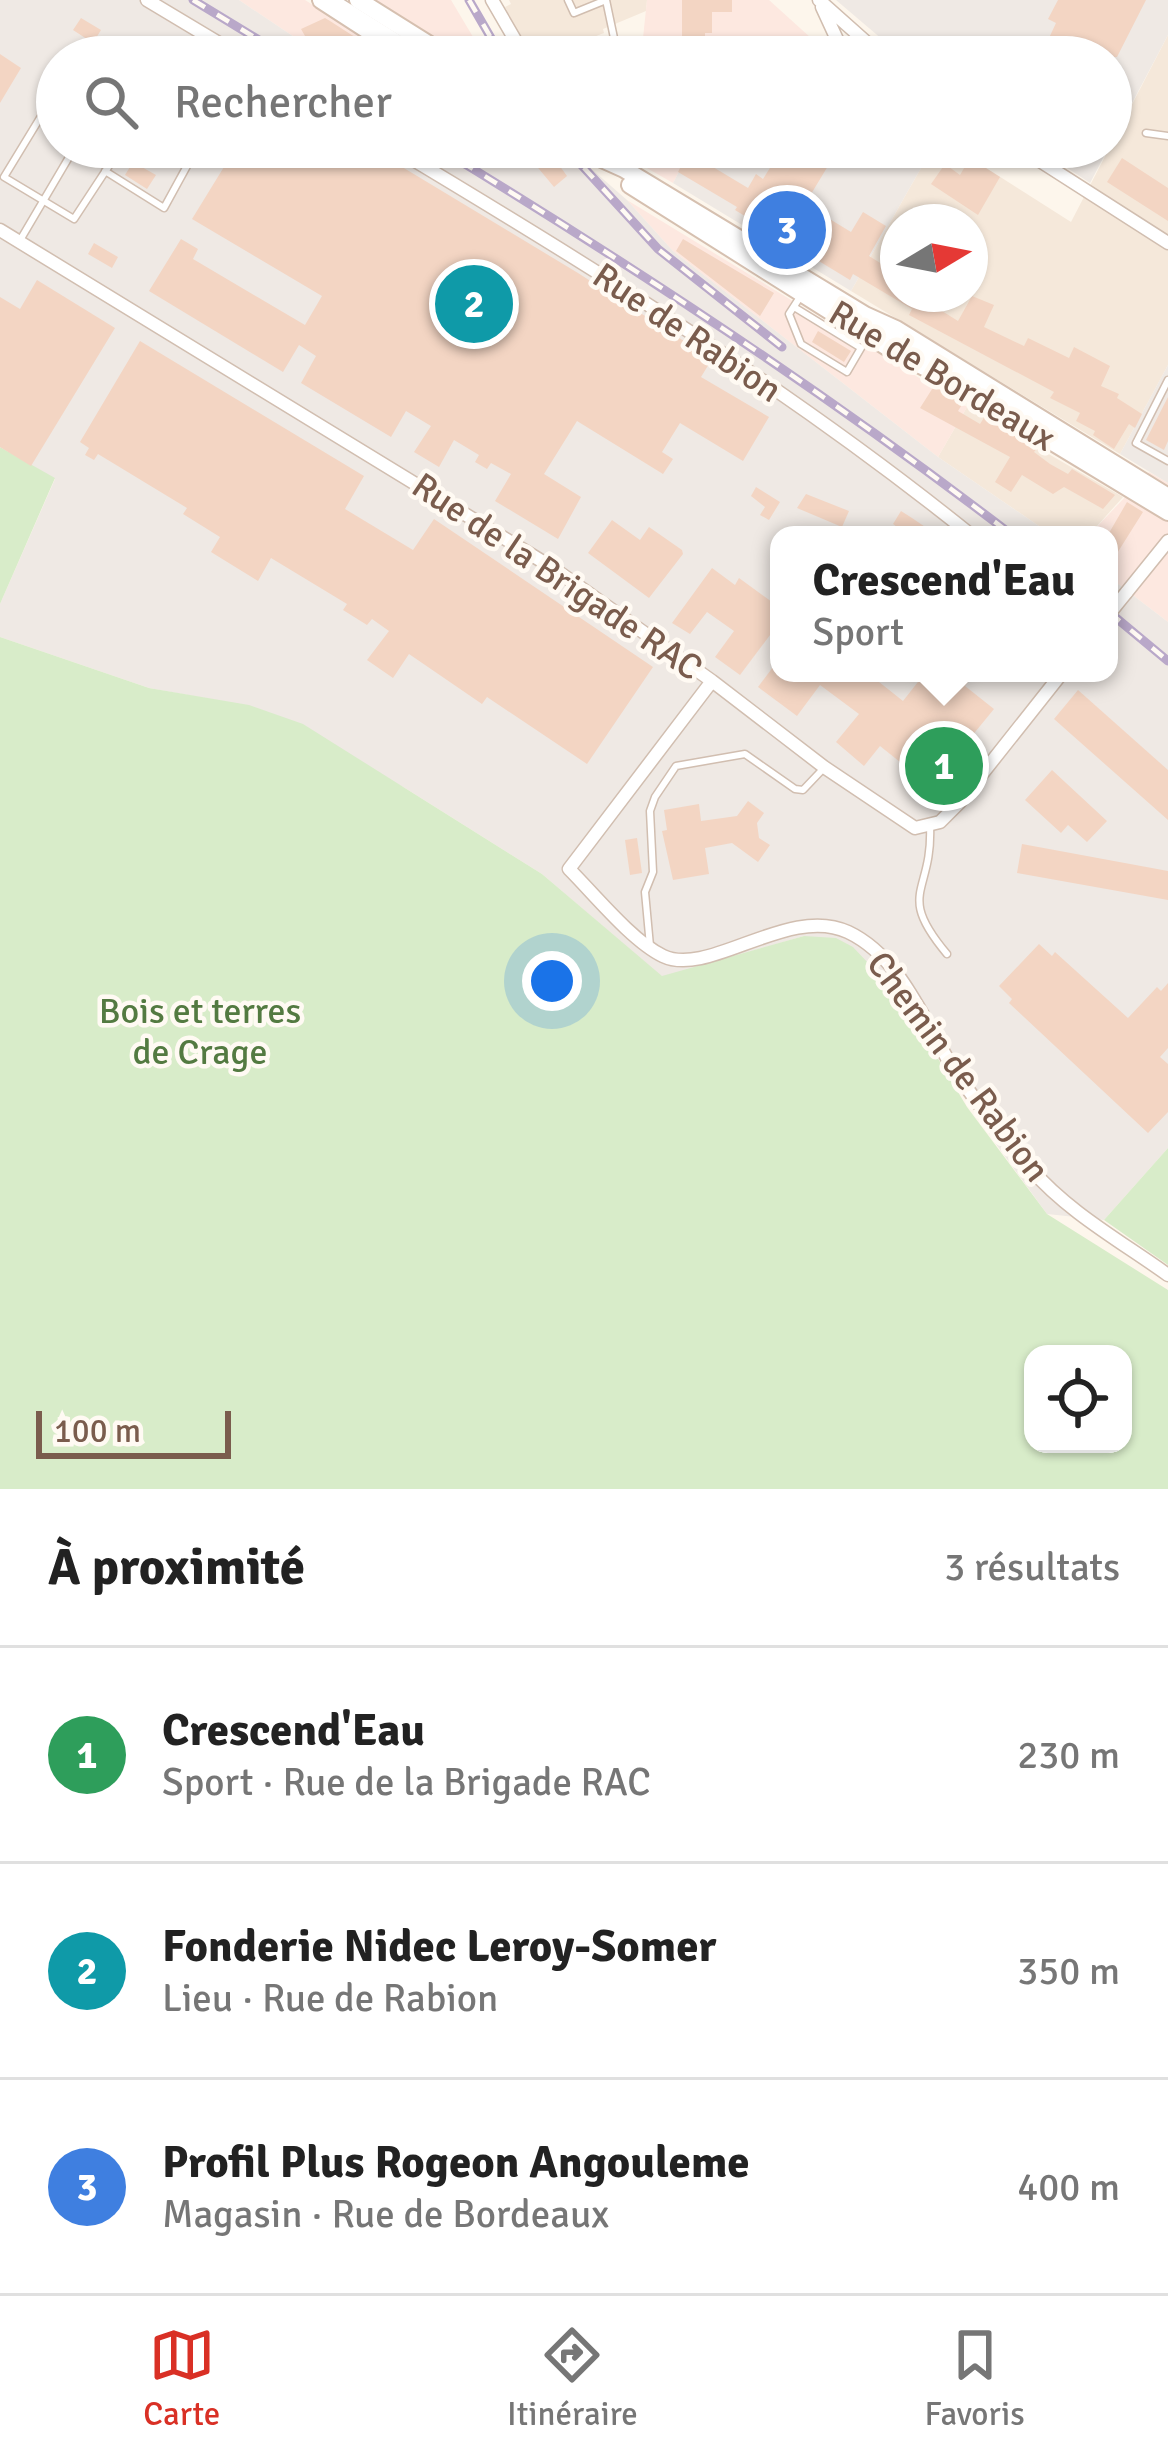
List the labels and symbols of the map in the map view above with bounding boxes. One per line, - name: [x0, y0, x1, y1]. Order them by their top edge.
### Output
- pin: 3: [748, 185, 826, 275]
- north arrow: [880, 204, 988, 312]
- street label: Rue de Rabion: [584, 253, 790, 413]
- pin: 2: [435, 259, 513, 349]
- street label: Rue de Bordeaux: [821, 291, 1064, 462]
- street label: Rue de la Brigade RAC: [403, 463, 711, 691]
- pin: 1: [905, 721, 983, 811]
- street label: Chemin de Rabion: [857, 943, 1059, 1191]
- your location: [522, 951, 582, 1011]
- park label: Bois et terres de Crage: [99, 989, 301, 1075]
- scale bar: [36, 1405, 231, 1458]

